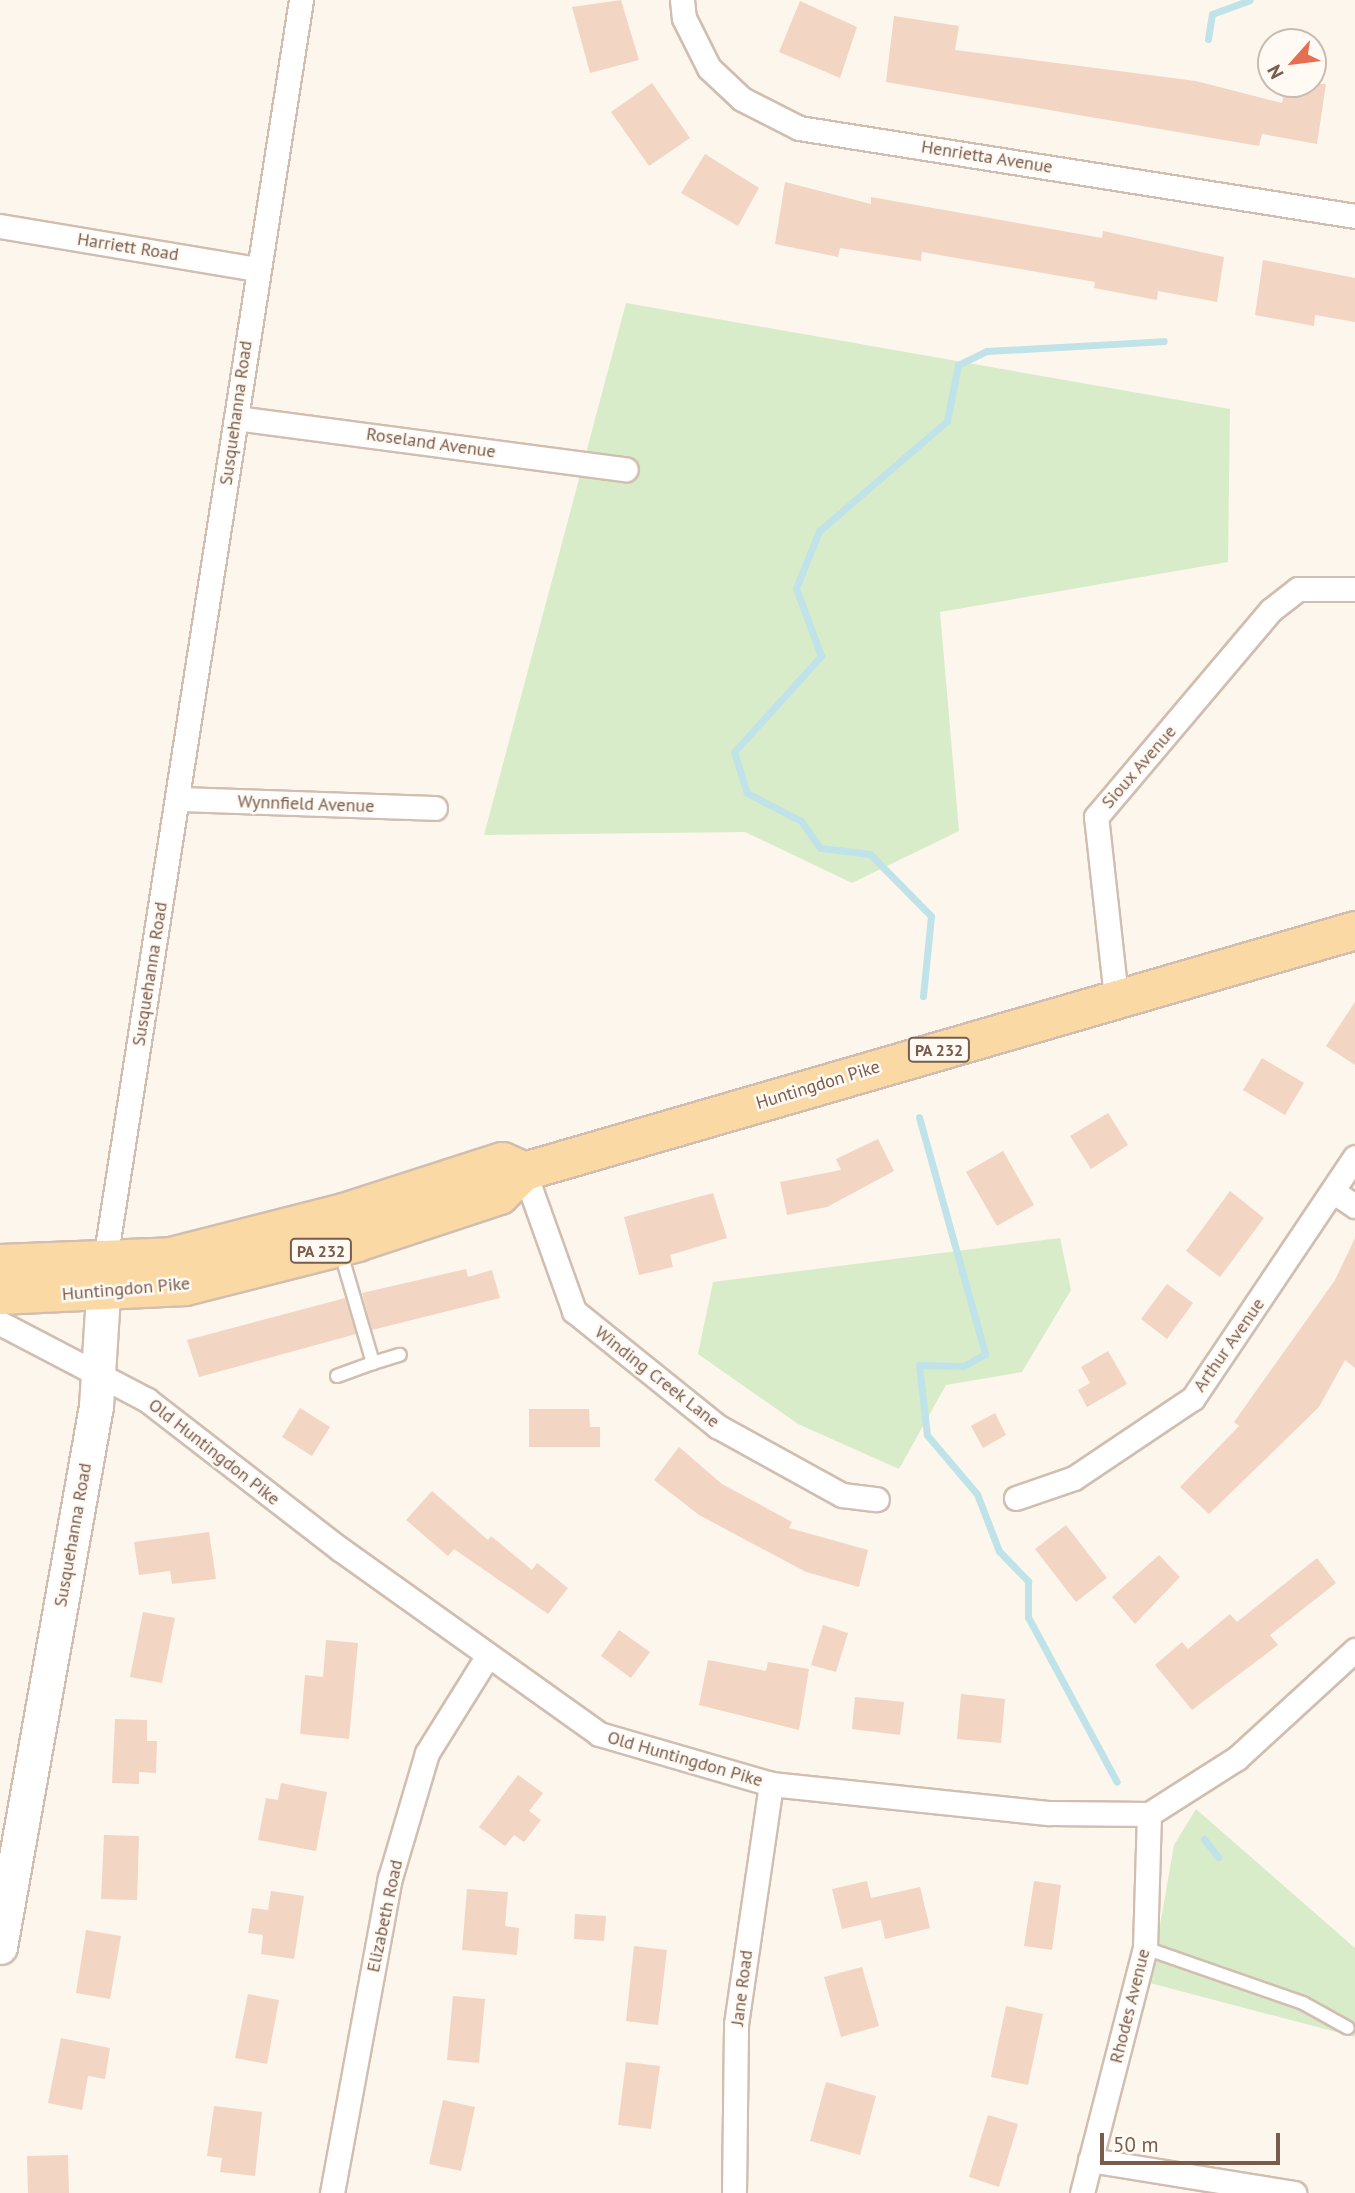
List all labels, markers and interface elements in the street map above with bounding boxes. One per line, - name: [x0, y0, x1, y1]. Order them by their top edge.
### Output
- north arrow: [1257, 28, 1327, 98]
- text: N: [1262, 61, 1289, 83]
- street label: Henrietta Avenue: [919, 136, 1055, 178]
- street label: Harriett Road: [76, 228, 180, 266]
- street label: Susquehanna Road: [215, 339, 257, 487]
- street label: Roseland Avenue: [365, 423, 497, 463]
- street label: Sioux Avenue: [1097, 721, 1181, 813]
- street label: Wynnfield Avenue: [237, 791, 375, 817]
- street label: Susquehanna Road: [128, 900, 172, 1048]
- road number: PA 232: [908, 1038, 970, 1062]
- street label: Huntingdon Pike: [753, 1056, 883, 1114]
- road number: PA 232: [290, 1238, 352, 1264]
- street label: Huntingdon Pike: [61, 1273, 191, 1305]
- street label: Arthur Avenue: [1189, 1294, 1269, 1396]
- street label: Winding Creek Lane: [590, 1321, 724, 1433]
- street label: Old Huntingdon Pike: [144, 1394, 284, 1510]
- street label: Susquehanna Road: [50, 1461, 96, 1609]
- street label: Old Huntingdon Pike: [605, 1726, 765, 1792]
- street label: Elizabeth Road: [363, 1858, 407, 1974]
- street label: Rhodes Avenue: [1105, 1946, 1155, 2066]
- street label: Jane Road: [727, 1949, 757, 2027]
- scale bar: [1103, 2120, 1283, 2164]
- text: 50 m: [1113, 2131, 1159, 2158]

